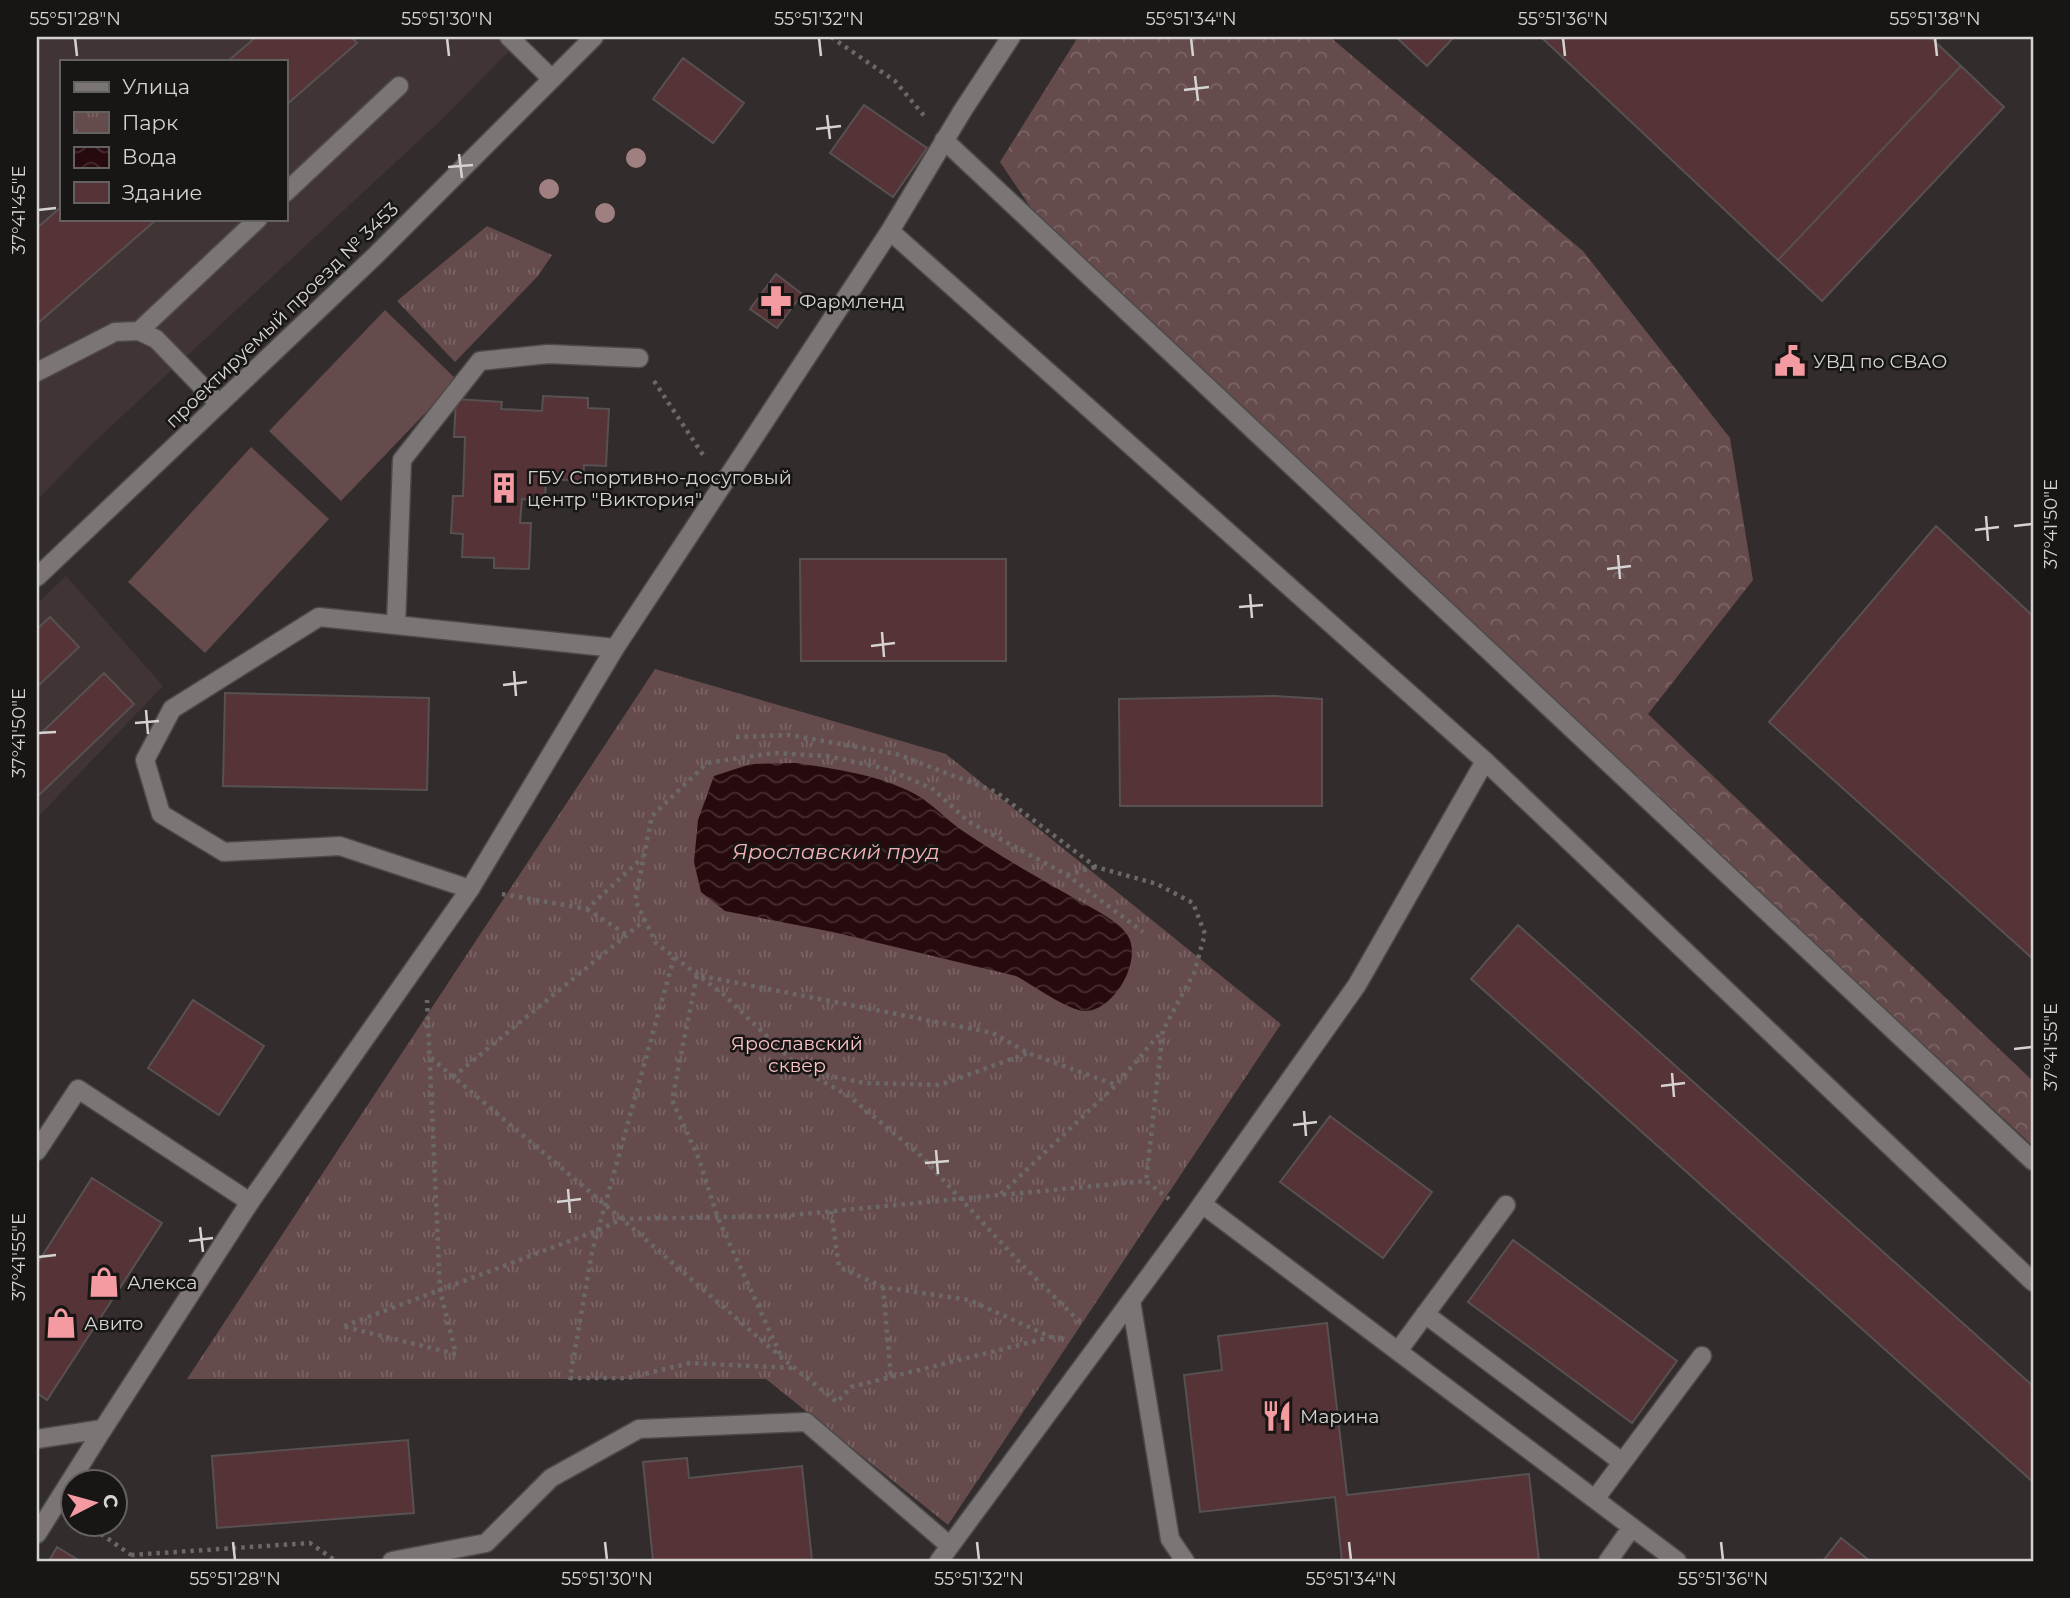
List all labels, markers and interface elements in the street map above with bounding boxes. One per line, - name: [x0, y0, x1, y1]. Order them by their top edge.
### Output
- text: 55°51'28"N: [29, 8, 121, 30]
- text: 55°51'30"N: [401, 8, 493, 30]
- text: 55°51'32"N: [774, 8, 864, 30]
- text: 55°51'34"N: [1145, 8, 1237, 30]
- text: 55°51'36"N: [1518, 8, 1608, 30]
- text: 55°51'38"N: [1889, 8, 1981, 30]
- legend: [60, 60, 287, 220]
- text: Улица: [122, 74, 190, 99]
- text: Парк: [122, 110, 178, 135]
- text: Вода: [122, 144, 177, 169]
- text: 37°41'45"E: [8, 165, 30, 255]
- text: Здание: [122, 180, 203, 205]
- street label: проектируемый проезд № 3453: [161, 197, 403, 433]
- pharmacy icon: Фармленд: [759, 284, 793, 318]
- place label: Фармленд: [799, 290, 905, 313]
- public building icon: УВД по СВАО: [1773, 344, 1807, 378]
- place label: УВД по СВАО: [1813, 350, 1947, 373]
- place label: ГБУ Спортивно-досуговый центр "Виктория": [527, 466, 792, 511]
- building icon: ГБУ Спортивно-досуговый центр "Виктория": [487, 471, 521, 505]
- text: 37°41'50"E: [2040, 479, 2062, 569]
- text: 37°41'50"E: [8, 688, 30, 778]
- water label: Ярославский пруд: [732, 839, 940, 864]
- text: 37°41'55"E: [2040, 1003, 2062, 1091]
- park label: Ярославский сквер: [731, 1032, 863, 1077]
- text: 37°41'55"E: [8, 1213, 30, 1301]
- shop icon: Алекса: [87, 1265, 121, 1299]
- place label: Алекса: [127, 1271, 197, 1294]
- shop icon: Авито: [44, 1306, 78, 1340]
- place label: Авито: [84, 1312, 143, 1335]
- restaurant icon: Марина: [1260, 1399, 1294, 1433]
- place label: Марина: [1300, 1405, 1379, 1428]
- north arrow: [60, 1468, 130, 1538]
- text: С: [98, 1493, 123, 1510]
- text: 55°51'28"N: [189, 1568, 281, 1590]
- text: 55°51'30"N: [561, 1568, 653, 1590]
- text: 55°51'32"N: [934, 1568, 1024, 1590]
- text: 55°51'34"N: [1305, 1568, 1397, 1590]
- text: 55°51'36"N: [1678, 1568, 1768, 1590]

